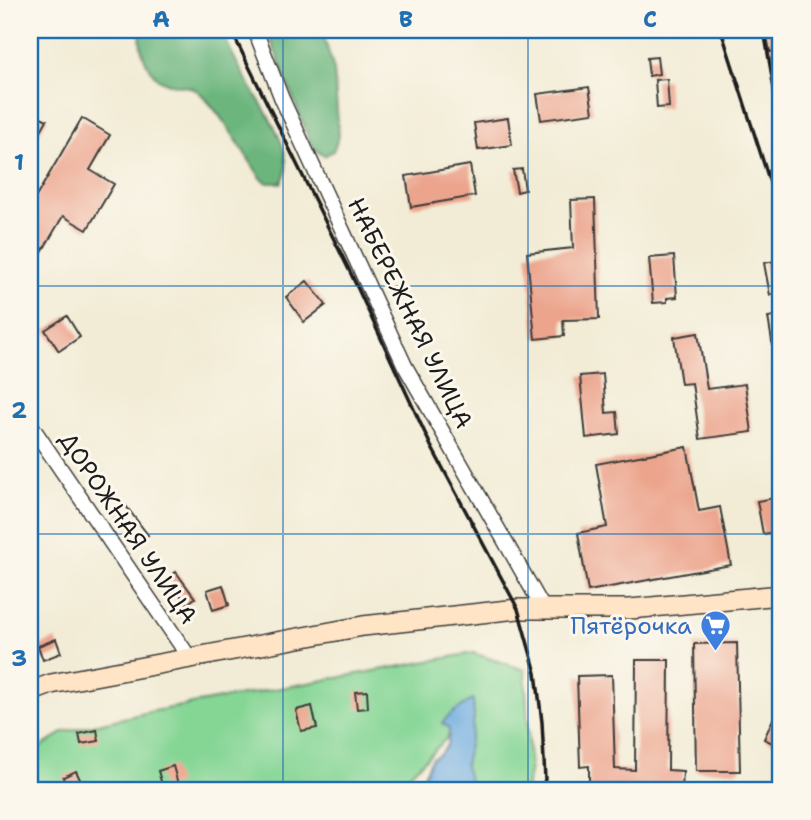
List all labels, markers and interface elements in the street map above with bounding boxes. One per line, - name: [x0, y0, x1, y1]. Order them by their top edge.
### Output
- text: A: [152, 4, 170, 34]
- text: B: [399, 4, 413, 34]
- text: C: [643, 4, 657, 34]
- text: 1: [14, 147, 24, 177]
- street label: НАБЕРЕЖНАЯ УЛИЦА: [340, 192, 480, 434]
- text: 2: [11, 395, 27, 425]
- street label: ДОРОЖНАЯ УЛИЦА: [52, 426, 204, 630]
- supermarket icon: Пятёрочка: [698, 609, 732, 653]
- place label: Пятёрочка: [570, 610, 692, 642]
- text: 3: [11, 643, 27, 673]

